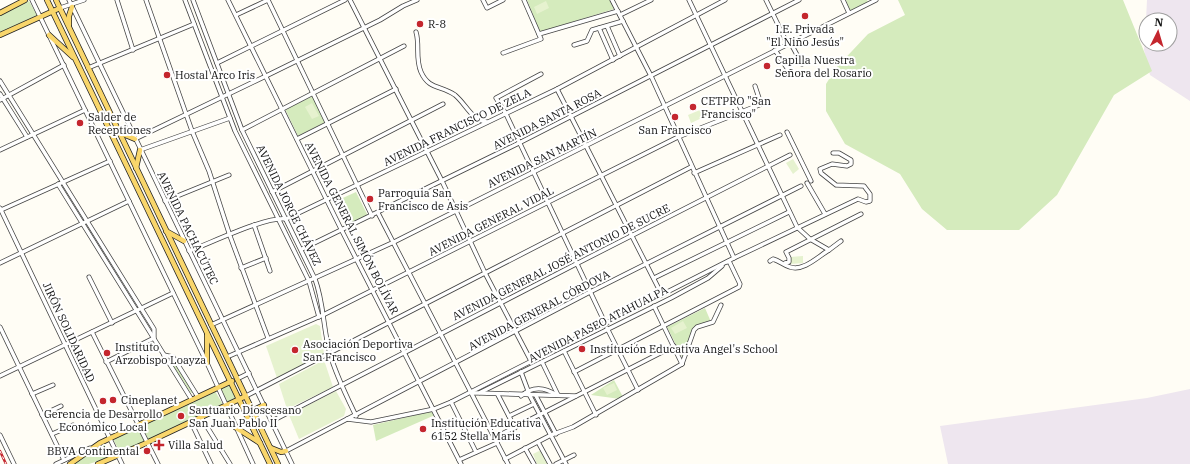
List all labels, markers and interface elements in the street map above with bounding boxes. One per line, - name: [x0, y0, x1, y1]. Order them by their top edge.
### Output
- marker: I.E. Privada "El Niño Jesús": [800, 11, 810, 21]
- north arrow: [1138, 12, 1178, 52]
- text: N: [1154, 15, 1164, 29]
- place label: R-8: [428, 17, 446, 31]
- marker: R-8: [415, 19, 425, 29]
- place label: I.E. Privada "El Niño Jesús": [766, 22, 844, 49]
- place label: Capilla Nuestra Señora del Rosario: [775, 53, 872, 80]
- marker: Capilla Nuestra Señora del Rosario: [762, 61, 772, 71]
- place label: Hostal Arco Iris: [175, 68, 255, 82]
- marker: Hostal Arco Iris: [162, 70, 172, 80]
- street label: AVENIDA FRANCISCO DE ZELA: [381, 85, 533, 169]
- street label: AVENIDA SANTA ROSA: [491, 85, 604, 152]
- place label: CETPRO "San Francisco": [701, 94, 771, 121]
- marker: CETPRO "San Francisco": [688, 102, 698, 112]
- place label: Salder de Receptiones: [88, 110, 151, 137]
- marker: San Francisco: [670, 112, 680, 122]
- marker: Salder de Receptiones: [75, 118, 85, 128]
- place label: San Francisco: [639, 123, 711, 137]
- street label: AVENIDA SAN MARTÍN: [485, 125, 599, 191]
- street label: AVENIDA GENERAL SIMÓN BOLÍVAR: [302, 139, 402, 317]
- street label: AVENIDA JORGE CHÁVEZ: [254, 142, 324, 268]
- street label: AVENIDA PACHACÚTEC: [154, 169, 222, 287]
- street label: AVENIDA GENERAL VIDAL: [426, 183, 556, 259]
- place label: Parroquia San Francisco de Asis: [378, 186, 468, 213]
- marker: Parroquia San Francisco de Asis: [365, 194, 375, 204]
- street label: AVENIDA GENERAL JOSÉ ANTONIO DE SUCRE: [450, 201, 672, 323]
- street label: AVENIDA GENERAL CÓRDOVA: [466, 266, 612, 353]
- street label: JIRÓN SOLIDARIDAD: [40, 280, 98, 384]
- street label: AVENIDA PASEO ATAHUALPA: [526, 282, 671, 365]
- place label: Asociación Deportiva San Francisco: [303, 337, 413, 364]
- place label: Instituto Arzobispo Loayza: [115, 340, 206, 367]
- place label: Institución Educativa Angel's School: [590, 342, 778, 356]
- marker: Institución Educativa Angel's School: [577, 344, 587, 354]
- marker: Asociación Deportiva San Francisco: [290, 345, 300, 355]
- marker: Instituto Arzobispo Loayza: [102, 348, 112, 358]
- place label: Cineplanet: [121, 393, 178, 407]
- marker: Cineplanet: [108, 395, 118, 405]
- marker: Gerencia de Desarrollo Económico Local: [98, 396, 108, 406]
- place label: Santuario Dioscesano San Juan Pablo II: [189, 403, 301, 430]
- place label: Gerencia de Desarrollo Económico Local: [44, 407, 162, 434]
- marker: Santuario Dioscesano San Juan Pablo II: [176, 411, 186, 421]
- place label: Institución Educativa 6152 Stella Maris: [431, 416, 541, 443]
- marker: Institución Educativa 6152 Stella Maris: [418, 424, 428, 434]
- place label: Villa Salud: [168, 438, 223, 452]
- marker: Villa Salud: [153, 439, 165, 451]
- place label: BBVA Continental: [47, 444, 139, 458]
- marker: BBVA Continental: [142, 446, 152, 456]

